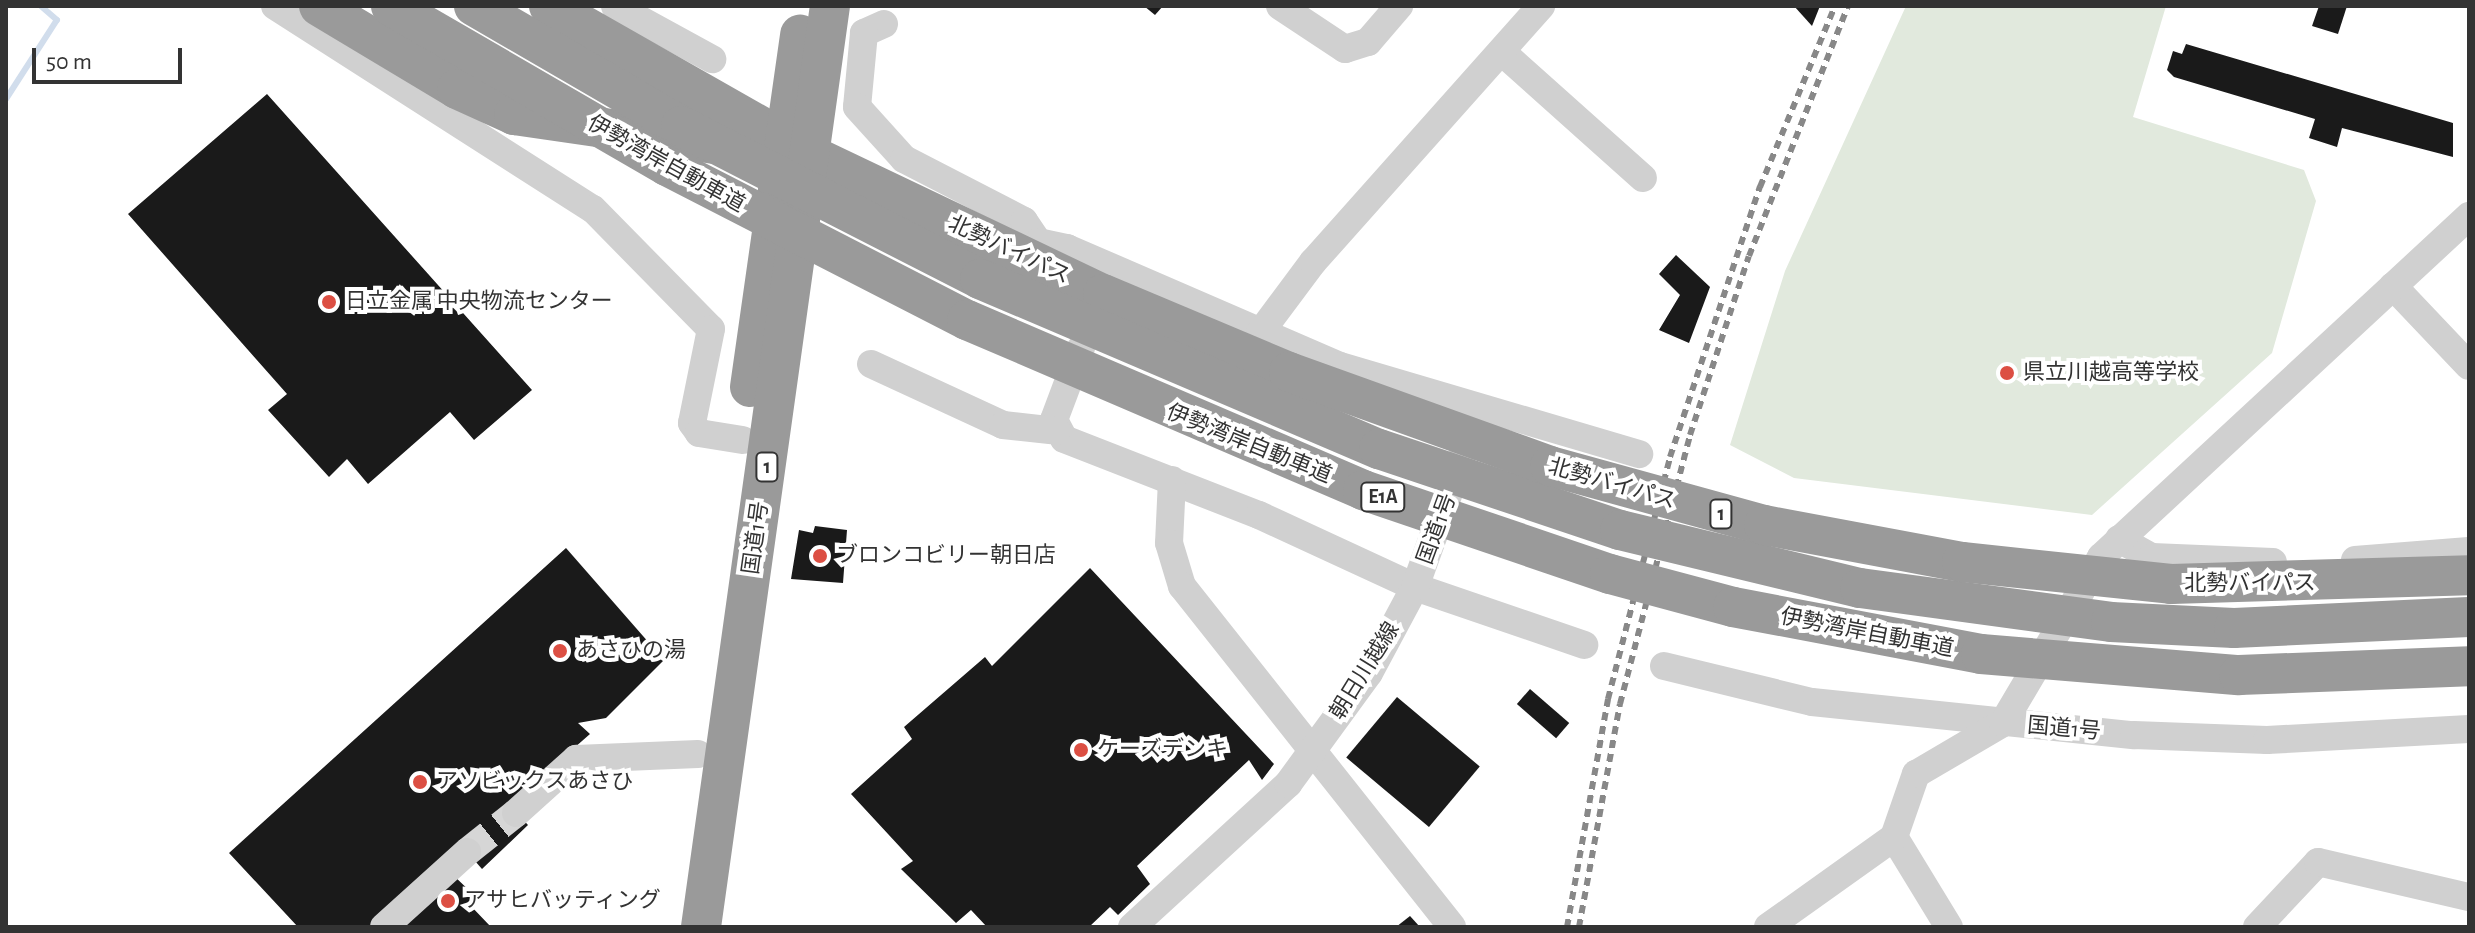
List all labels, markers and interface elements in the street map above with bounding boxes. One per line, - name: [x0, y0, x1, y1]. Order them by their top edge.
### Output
- scale bar: [36, 32, 186, 82]
- text: 50 m: [46, 50, 92, 74]
- street label: 伊勢湾岸自動車道: [583, 110, 749, 218]
- street label: 北勢バイパス: [944, 210, 1074, 290]
- place label: 日立金属 中央物流センター: [345, 289, 613, 315]
- marker: 日立金属 中央物流センター: [320, 293, 338, 311]
- place label: 県立川越高等学校: [2023, 360, 2199, 386]
- marker: 県立川越高等学校: [1998, 364, 2016, 382]
- street label: 伊勢湾岸自動車道: [1162, 399, 1336, 489]
- road number: 1: [755, 451, 779, 483]
- street label: 北勢バイパス: [1545, 453, 1679, 515]
- road number: E1A: [1359, 481, 1407, 513]
- street label: 国道1号: [1412, 490, 1462, 568]
- road number: 1: [1709, 498, 1733, 530]
- street label: 国道1号: [738, 500, 774, 576]
- place label: ブロンコビリー朝日店: [836, 543, 1056, 569]
- marker: ブロンコビリー朝日店: [811, 547, 829, 565]
- street label: 北勢バイパス: [2184, 571, 2316, 597]
- street label: 伊勢湾岸自動車道: [1778, 603, 1956, 663]
- street label: 朝日川越線: [1325, 617, 1405, 725]
- place label: あさひの湯: [576, 638, 686, 664]
- marker: あさひの湯: [551, 642, 569, 660]
- street label: 国道1号: [2026, 713, 2102, 745]
- place label: ケーズデンキ: [1097, 737, 1229, 763]
- marker: ケーズデンキ: [1072, 741, 1090, 759]
- place label: アソビックスあさひ: [436, 769, 634, 795]
- marker: アソビックスあさひ: [411, 773, 429, 791]
- place label: アサヒバッティング: [464, 888, 662, 914]
- marker: アサヒバッティング: [439, 892, 457, 910]

